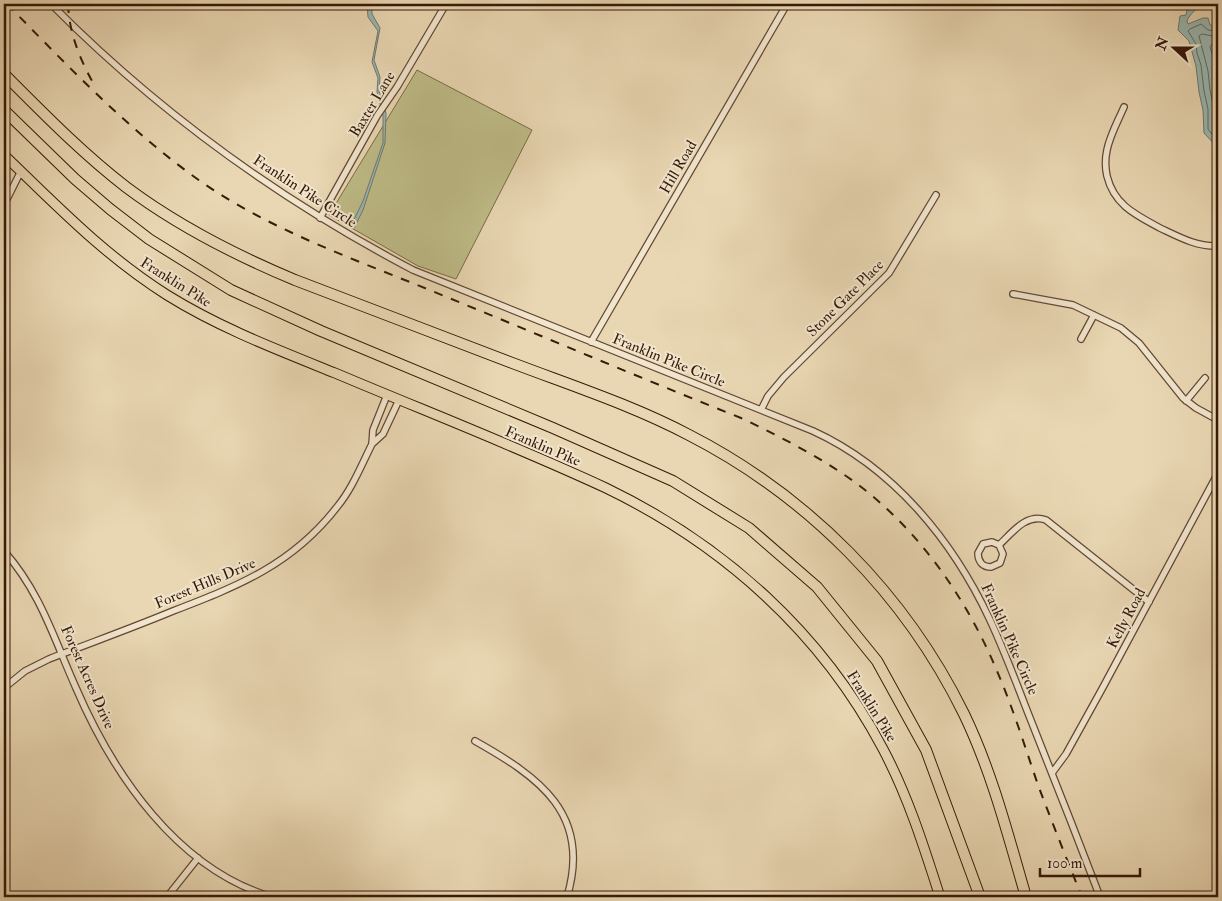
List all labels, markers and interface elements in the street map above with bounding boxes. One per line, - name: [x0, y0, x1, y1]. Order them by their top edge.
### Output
- north arrow: [1150, 22, 1200, 72]
- text: N: [1152, 34, 1173, 53]
- street label: Baxter Lane: [345, 68, 400, 141]
- street label: Hill Road: [656, 137, 702, 197]
- street label: Franklin Pike Circle: [249, 151, 360, 232]
- street label: Franklin Pike: [137, 253, 215, 312]
- street label: Stone Gate Place: [803, 256, 888, 341]
- street label: Franklin Pike Circle: [610, 329, 728, 392]
- street label: Franklin Pike: [502, 422, 584, 471]
- street label: Forest Hills Drive: [152, 554, 259, 613]
- street label: Franklin Pike Circle: [976, 581, 1043, 698]
- street label: Kelly Road: [1103, 584, 1150, 652]
- street label: Forest Acres Drive: [56, 623, 119, 732]
- street label: Franklin Pike: [842, 667, 901, 745]
- scale bar: [1040, 846, 1140, 878]
- text: 100 m: [1047, 854, 1083, 873]

